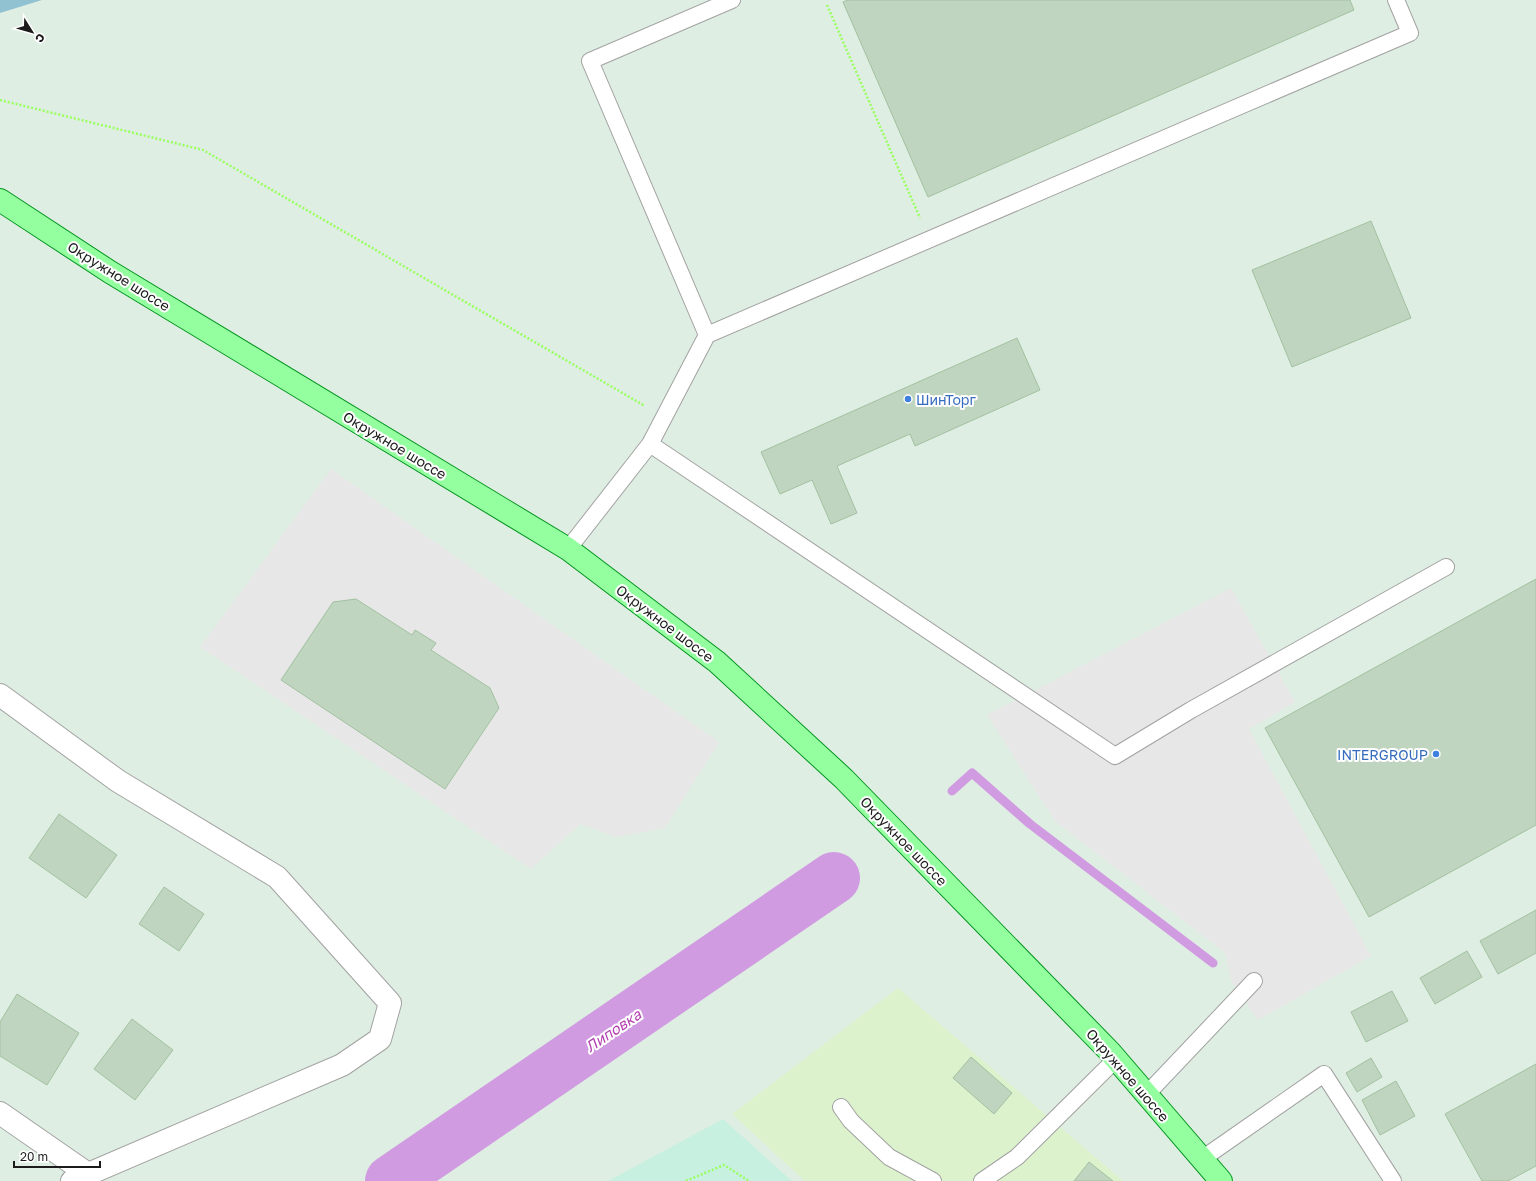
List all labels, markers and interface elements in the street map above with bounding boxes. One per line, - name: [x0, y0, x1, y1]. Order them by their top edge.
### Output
- north arrow: [12, 12, 52, 52]
- text: С: [33, 31, 48, 46]
- street label: Окружное шоссе: [65, 238, 173, 314]
- place label: ШинТорг: [916, 391, 976, 408]
- marker: ШинТорг: [903, 394, 913, 404]
- street label: Окружное шоссе: [340, 407, 450, 483]
- street label: Окружное шоссе: [613, 581, 717, 665]
- place label: INTERGROUP: [1337, 746, 1428, 763]
- marker: INTERGROUP: [1431, 749, 1441, 759]
- street label: Окружное шоссе: [857, 793, 951, 889]
- water label: Липовка: [582, 1005, 645, 1055]
- street label: Окружное шоссе: [1083, 1025, 1173, 1125]
- scale bar: [14, 1143, 100, 1169]
- text: 20 m: [20, 1149, 48, 1164]

